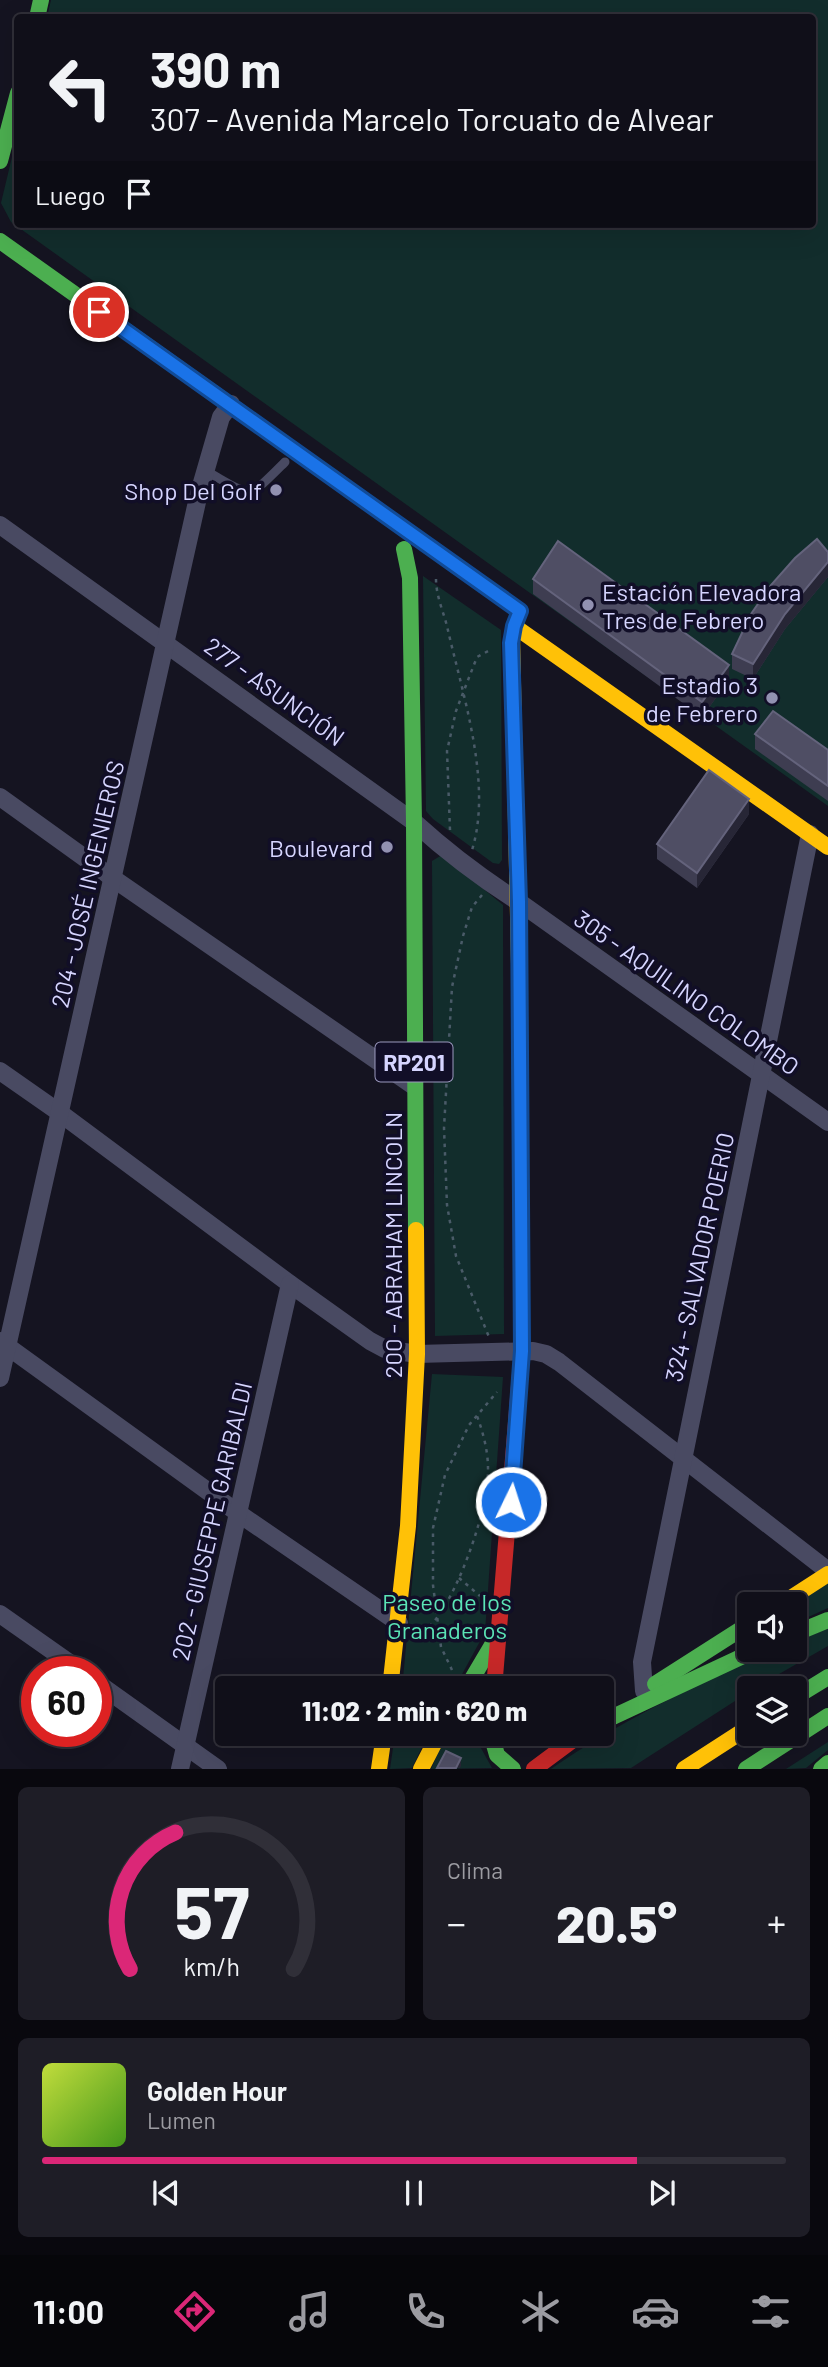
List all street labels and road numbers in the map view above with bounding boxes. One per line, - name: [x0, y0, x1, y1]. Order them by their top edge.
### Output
- street label: 277 - ASUNCIÓN: [199, 630, 351, 752]
- street label: 204 - JOSÉ INGENIEROS: [44, 758, 130, 1010]
- street label: 305 - AQUILINO COLOMBO: [569, 903, 805, 1081]
- road number: RP201: [376, 1042, 452, 1082]
- street label: 200 - ABRAHAM LINCOLN: [378, 1112, 407, 1378]
- street label: 324 - SALVADOR POERIO: [658, 1130, 740, 1384]
- street label: 202 - GIUSEPPE GARIBALDI: [165, 1379, 257, 1663]

